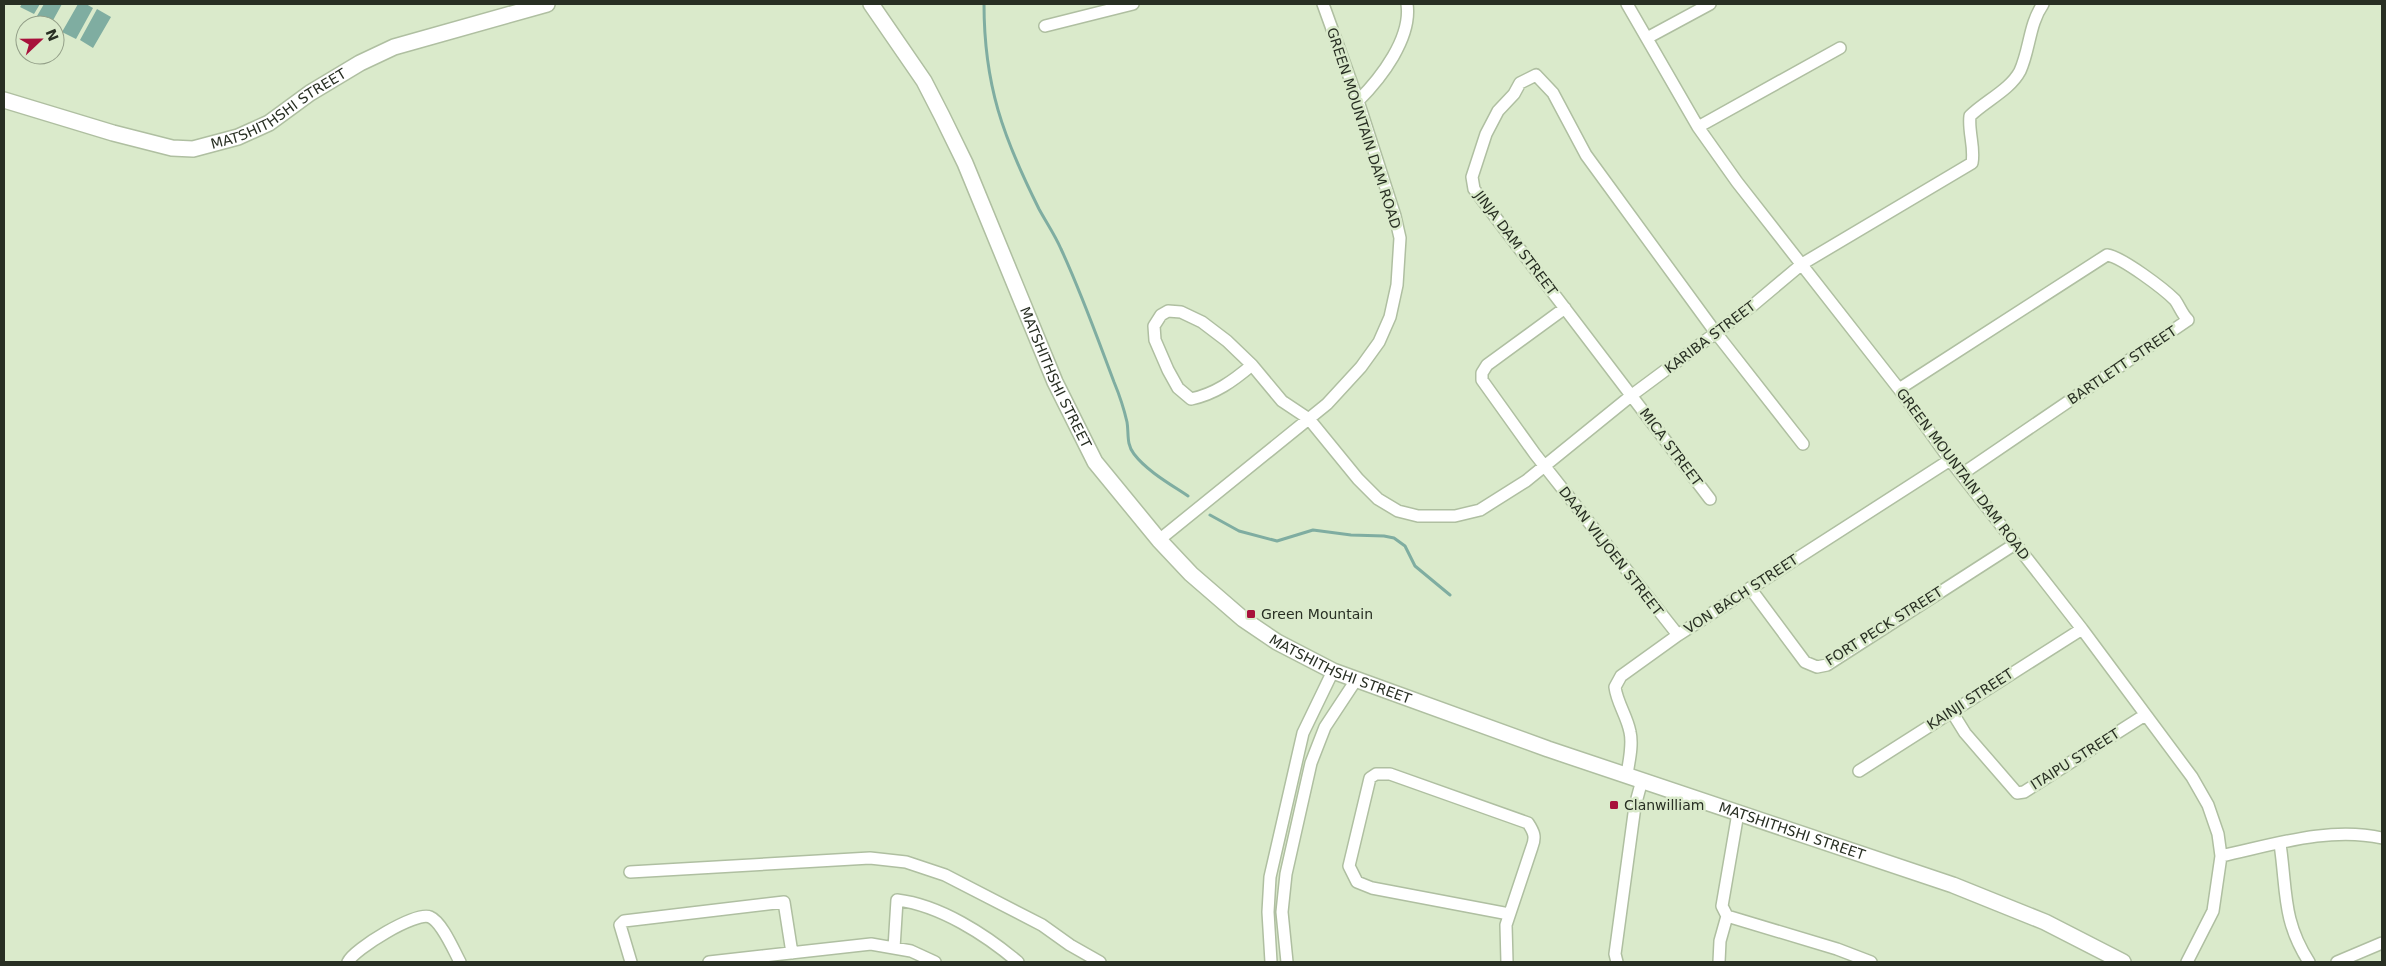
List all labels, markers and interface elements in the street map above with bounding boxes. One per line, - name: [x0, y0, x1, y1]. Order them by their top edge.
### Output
- north arrow: [15, 15, 65, 65]
- street label: GREEN MOUNTAIN DAM ROAD: [1324, 25, 1404, 231]
- text: N: [42, 27, 62, 44]
- street label: MATSHITHSHI STREET: [209, 65, 349, 152]
- street label: JINJA DAM STREET: [1471, 187, 1561, 299]
- street label: KARIBA STREET: [1661, 297, 1759, 376]
- street label: MATSHITHSHI STREET: [1017, 304, 1095, 451]
- street label: BARTLETT STREET: [2065, 322, 2180, 407]
- street label: GREEN MOUNTAIN DAM ROAD: [1893, 385, 2033, 563]
- street label: MICA STREET: [1636, 405, 1706, 489]
- street label: DAAN VILJOEN STREET: [1556, 483, 1666, 619]
- street label: VON BACH STREET: [1681, 551, 1801, 637]
- street label: FORT PECK STREET: [1823, 583, 1946, 669]
- place label: Green Mountain: [1261, 606, 1373, 622]
- marker: Green Mountain: [1245, 608, 1257, 620]
- street label: MATSHITHSHI STREET: [1266, 631, 1414, 707]
- street label: KAINJI STREET: [1924, 665, 2016, 733]
- street label: ITAIPU STREET: [2028, 725, 2123, 793]
- place label: Clanwilliam: [1624, 797, 1704, 813]
- marker: Clanwilliam: [1608, 799, 1620, 811]
- street label: MATSHITHSHI STREET: [1717, 799, 1868, 863]

